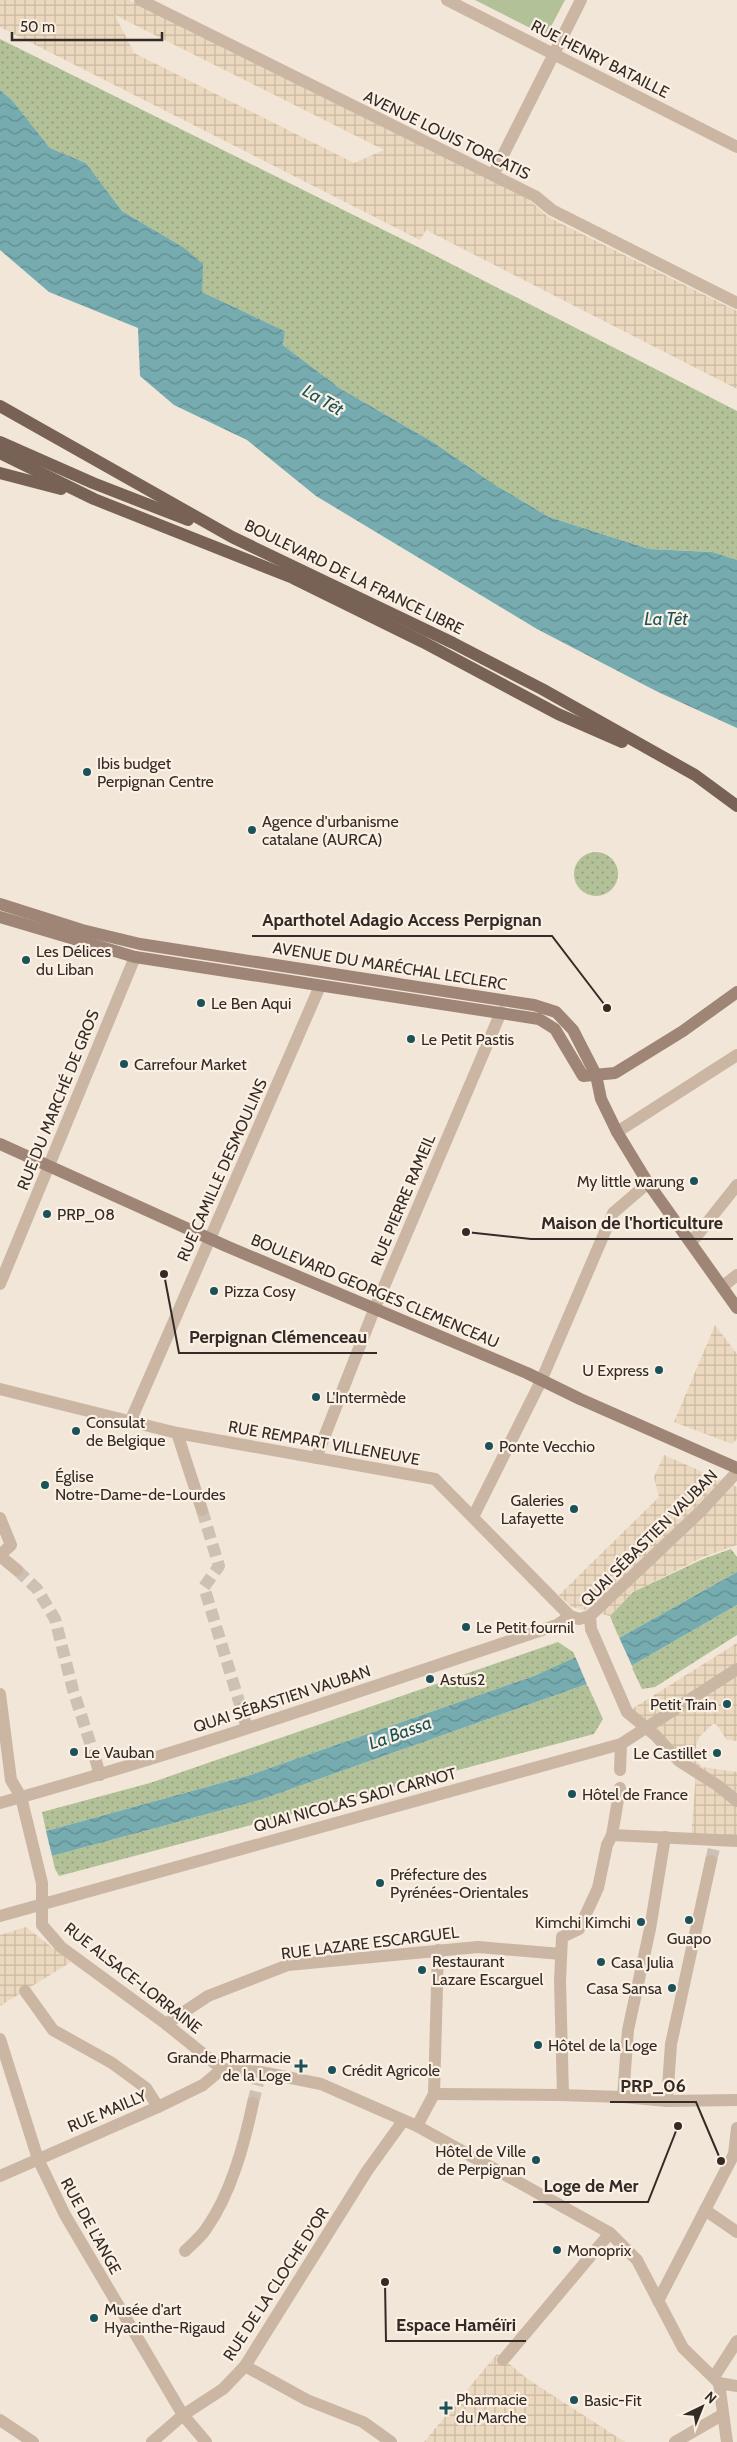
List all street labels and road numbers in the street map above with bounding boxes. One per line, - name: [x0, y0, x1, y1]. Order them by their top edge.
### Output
- street label: RUE HENRY BATAILLE: [528, 16, 672, 102]
- street label: AVENUE LOUIS TORCATIS: [361, 86, 533, 184]
- street label: BOULEVARD DE LA FRANCE LIBRE: [241, 516, 467, 638]
- street label: AVENUE DU MARÉCHAL LECLERC: [272, 938, 508, 994]
- street label: RUE DU MARCHÉ DE GROS: [13, 1007, 103, 1193]
- street label: RUE CAMILLE DESMOULINS: [173, 1076, 271, 1264]
- street label: RUE PIERRE RAMEIL: [367, 1131, 439, 1269]
- street label: BOULEVARD GEORGES CLEMENCEAU: [248, 1230, 502, 1352]
- street label: RUE REMPART VILLENEUVE: [227, 1417, 421, 1469]
- street label: QUAI SÉBASTIEN VAUBAN: [577, 1466, 721, 1610]
- street label: QUAI SÉBASTIEN VAUBAN: [191, 1661, 373, 1737]
- street label: QUAI NICOLAS SADI CARNOT: [252, 1764, 459, 1836]
- street label: RUE ALSACE-LORRAINE: [60, 1918, 206, 2038]
- street label: RUE LAZARE ESCARGUEL: [280, 1923, 460, 1963]
- street label: RUE MAILLY: [65, 2085, 150, 2136]
- street label: RUE DE L'ANGE: [57, 2175, 125, 2278]
- street label: RUE DE LA CLOCHE D'OR: [219, 2203, 333, 2364]

